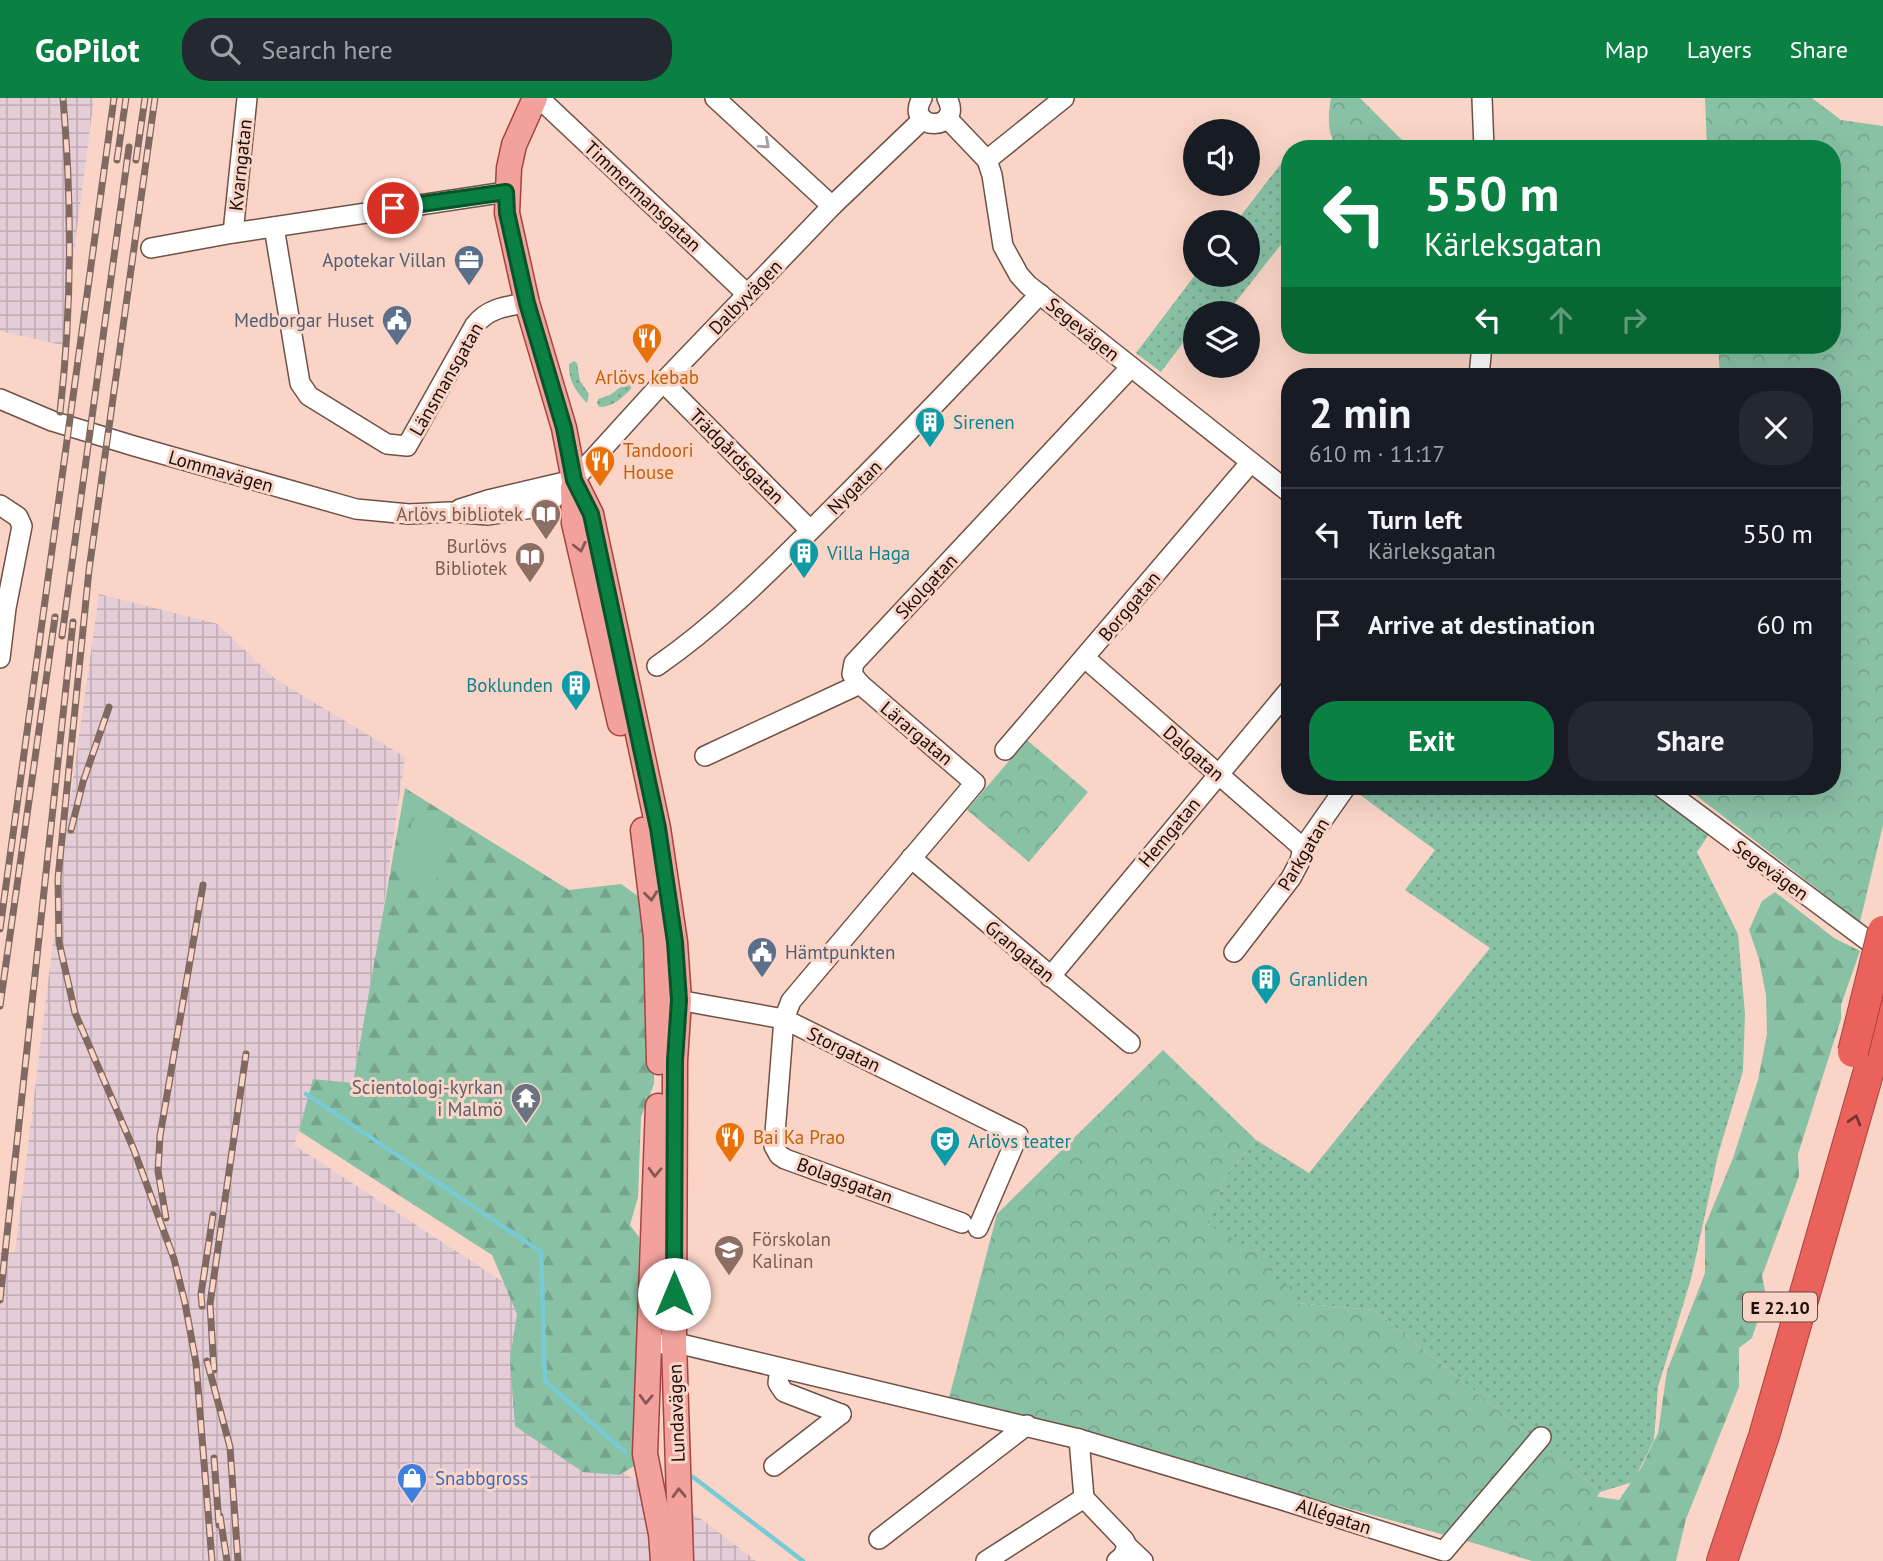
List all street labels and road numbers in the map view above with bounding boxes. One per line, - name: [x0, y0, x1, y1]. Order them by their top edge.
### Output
- street label: Kvarngatan: [223, 118, 257, 212]
- street label: Timmermansgatan: [579, 135, 707, 257]
- street label: Dalbyvägen: [703, 254, 787, 340]
- street label: Segevägen: [1041, 292, 1125, 366]
- street label: Länsmansgatan: [404, 318, 488, 440]
- street label: Trädgårdsgatan: [684, 403, 790, 509]
- street label: Lommavägen: [166, 445, 276, 497]
- street label: Nygatan: [822, 455, 886, 519]
- street label: Skolgatan: [890, 548, 962, 624]
- street label: Borggatan: [1093, 566, 1165, 646]
- street label: Lärargatan: [876, 696, 958, 770]
- street label: Dalgatan: [1158, 720, 1230, 786]
- street label: Hemgatan: [1133, 792, 1205, 872]
- street label: Parkgatan: [1272, 813, 1334, 895]
- street label: Segevägen: [1728, 834, 1814, 906]
- street label: Grangatan: [980, 915, 1060, 987]
- street label: Storgatan: [803, 1021, 885, 1077]
- street label: Bolagsgatan: [794, 1152, 896, 1208]
- road number: E 22.10: [1743, 1292, 1817, 1322]
- street label: Lundavägen: [662, 1363, 690, 1463]
- street label: Allégatan: [1293, 1493, 1375, 1539]

